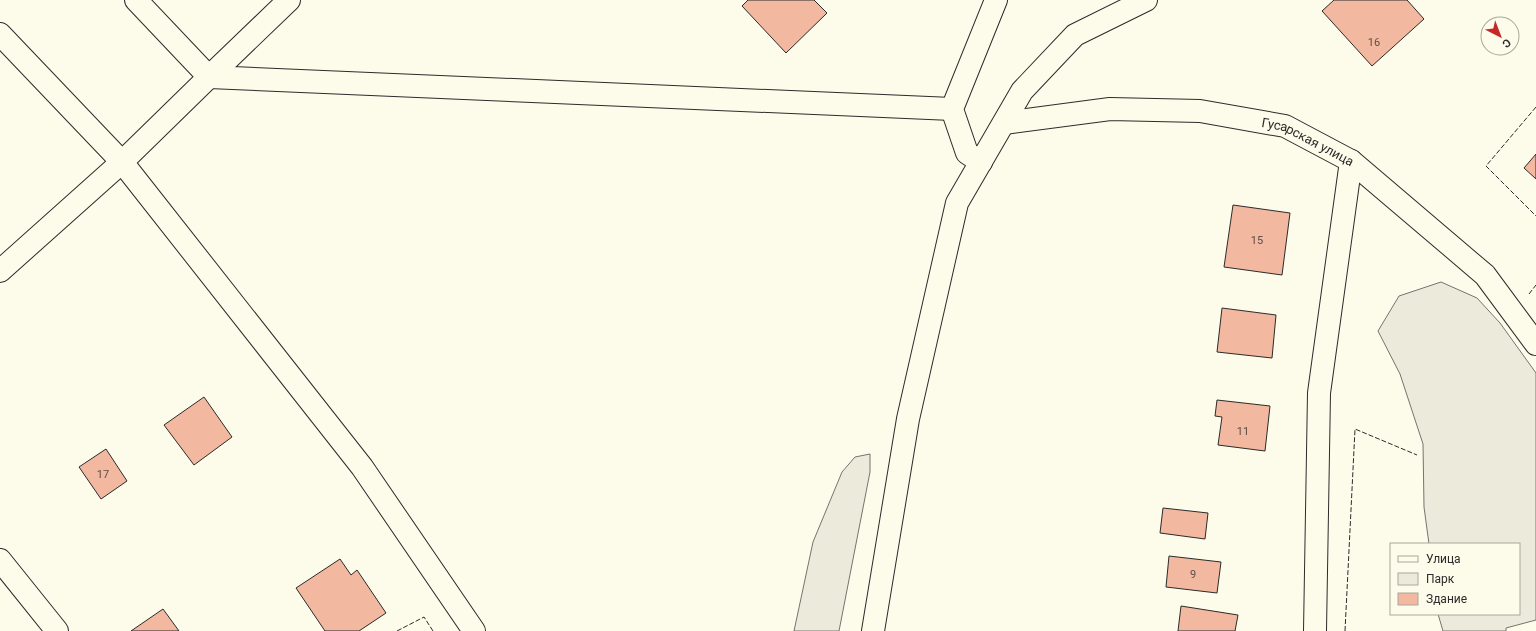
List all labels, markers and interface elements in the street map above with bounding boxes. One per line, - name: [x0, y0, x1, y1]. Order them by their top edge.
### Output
- north arrow: [1480, 16, 1520, 56]
- house number: 16: [1368, 36, 1380, 49]
- text: С: [1499, 36, 1513, 50]
- street label: Гусарская улица: [1260, 115, 1357, 169]
- house number: 15: [1251, 234, 1263, 247]
- house number: 11: [1237, 425, 1249, 438]
- house number: 17: [97, 468, 109, 481]
- legend: [1390, 543, 1520, 615]
- text: Улица: [1426, 552, 1461, 566]
- house number: 9: [1190, 568, 1196, 581]
- text: Парк: [1426, 572, 1455, 586]
- text: Здание: [1426, 592, 1467, 606]

